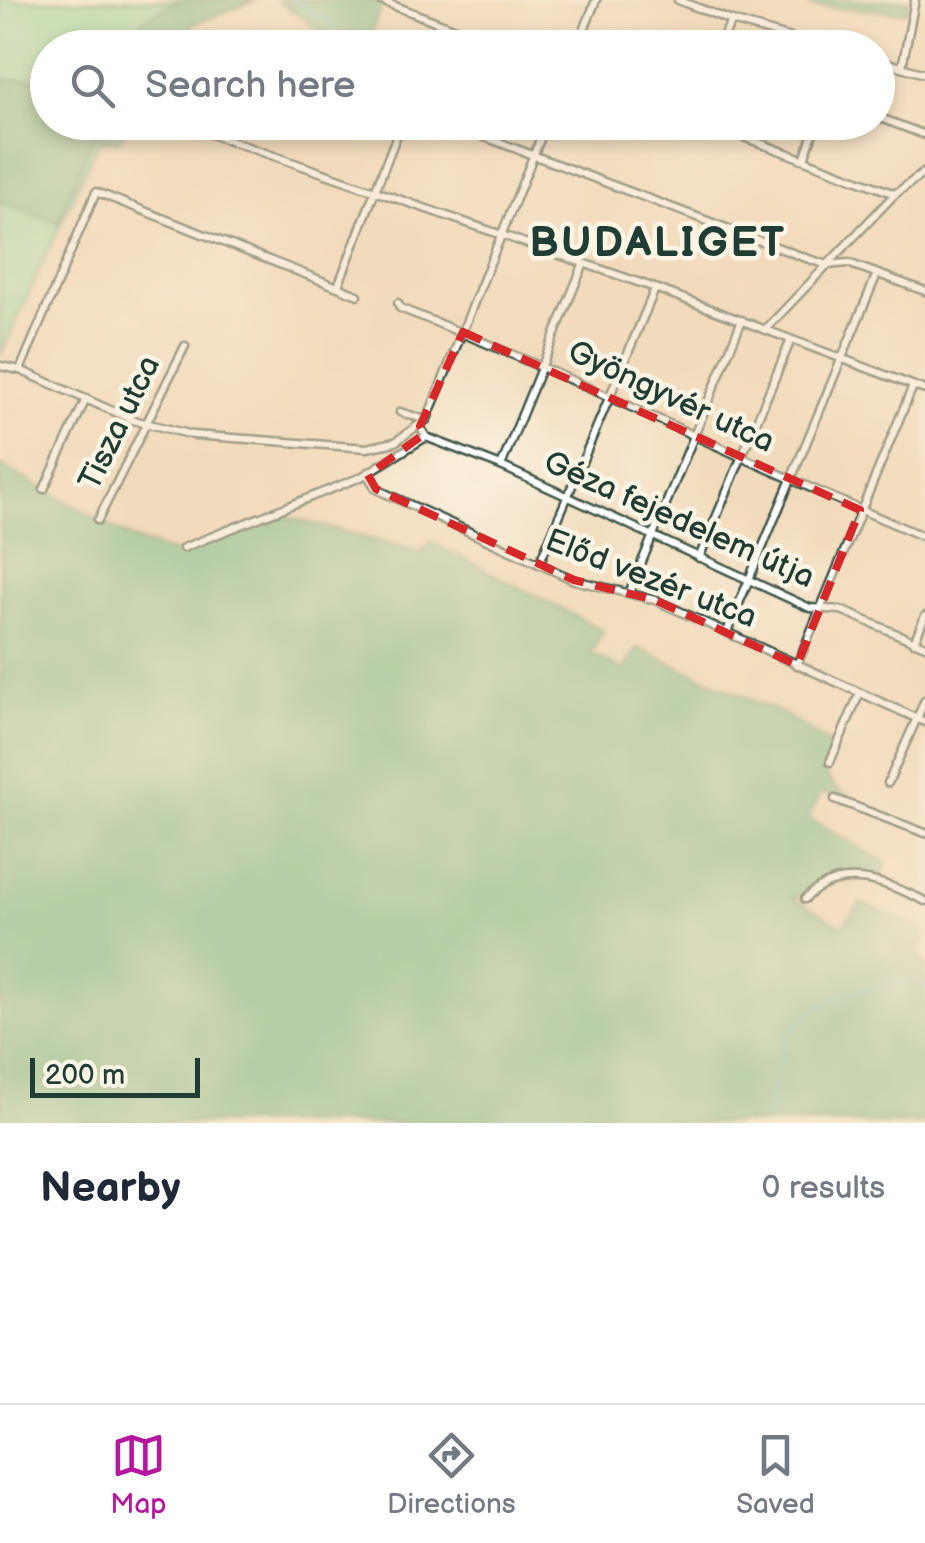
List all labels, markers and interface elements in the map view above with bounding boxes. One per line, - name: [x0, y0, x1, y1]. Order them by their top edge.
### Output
- search box: [30, 30, 895, 140]
- icon: search: [65, 58, 120, 113]
- text: Search here: [145, 63, 356, 108]
- district label: BUDALIGET: [529, 218, 787, 269]
- street label: Gyöngyvér utca: [562, 332, 780, 462]
- street label: Tisza utca: [71, 349, 169, 497]
- street label: Géza fejedelem útja: [538, 443, 820, 597]
- street label: Előd vezér utca: [540, 521, 762, 637]
- scale bar: [30, 1053, 200, 1098]
- text: 200 m: [45, 1059, 125, 1092]
- text: Nearby: [40, 1163, 180, 1214]
- text: 0 results: [762, 1169, 885, 1208]
- tab: Map: [110, 1428, 167, 1521]
- tab: Directions: [387, 1428, 516, 1521]
- tab: Saved: [736, 1428, 815, 1521]

